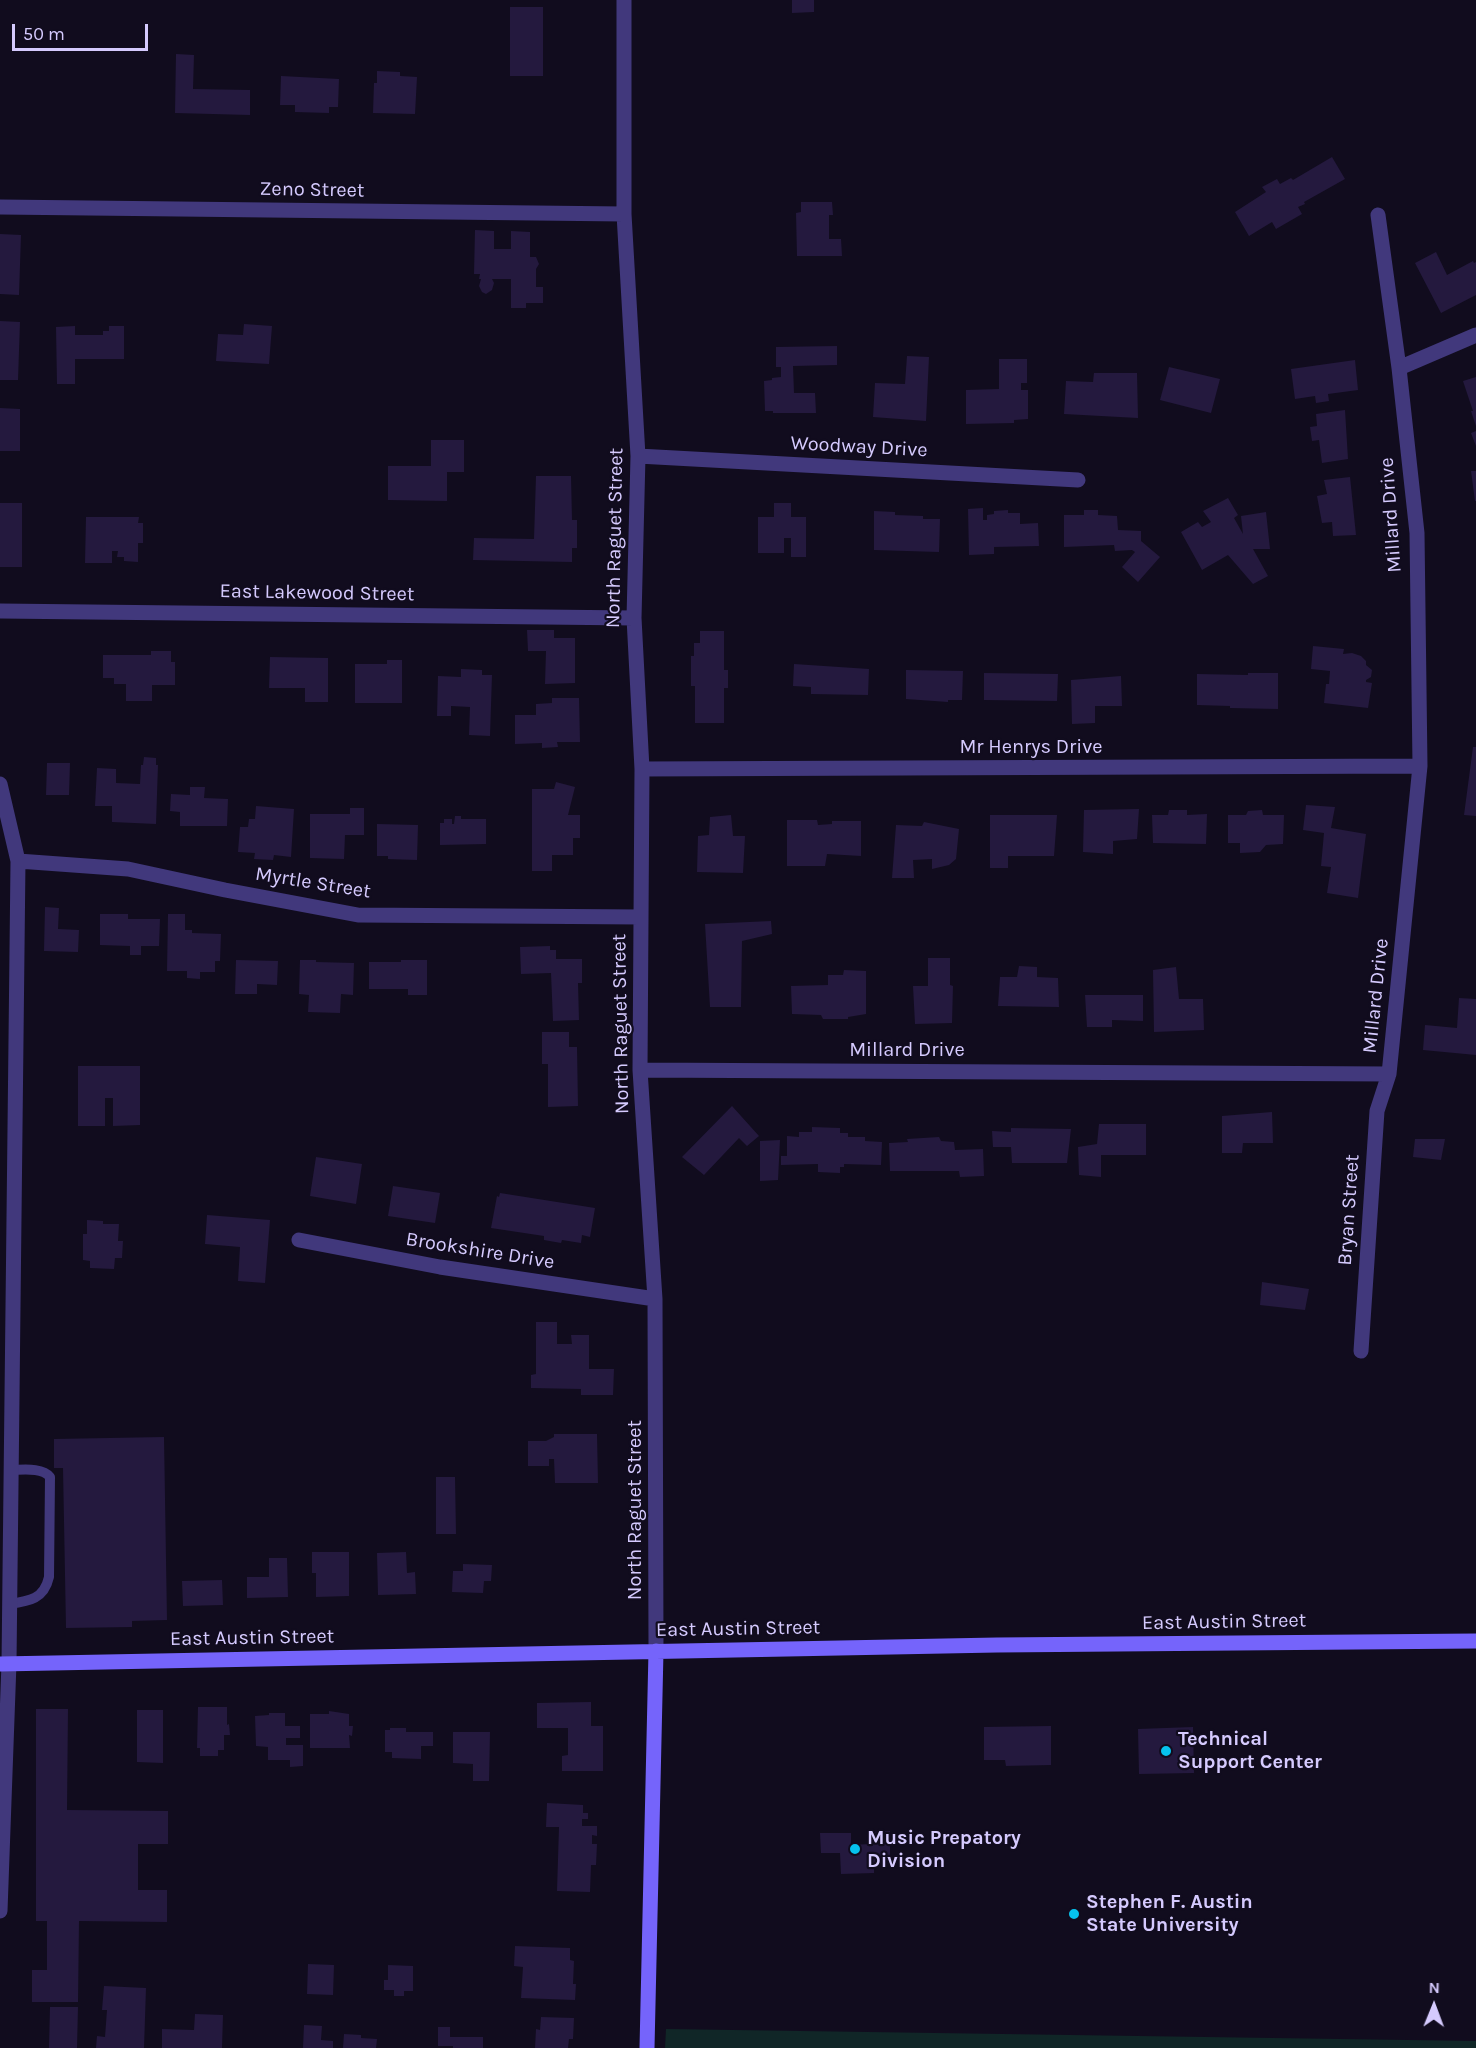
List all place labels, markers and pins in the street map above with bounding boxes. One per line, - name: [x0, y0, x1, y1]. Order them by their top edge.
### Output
- place label: Technical Support Center: [1178, 1727, 1322, 1774]
- marker: Technical Support Center: [1159, 1744, 1173, 1758]
- place label: Music Prepatory Division: [867, 1826, 1021, 1873]
- marker: Music Prepatory Division: [848, 1842, 862, 1856]
- place label: Stephen F. Austin State University: [1086, 1890, 1253, 1937]
- marker: Stephen F. Austin State University: [1067, 1907, 1081, 1921]

